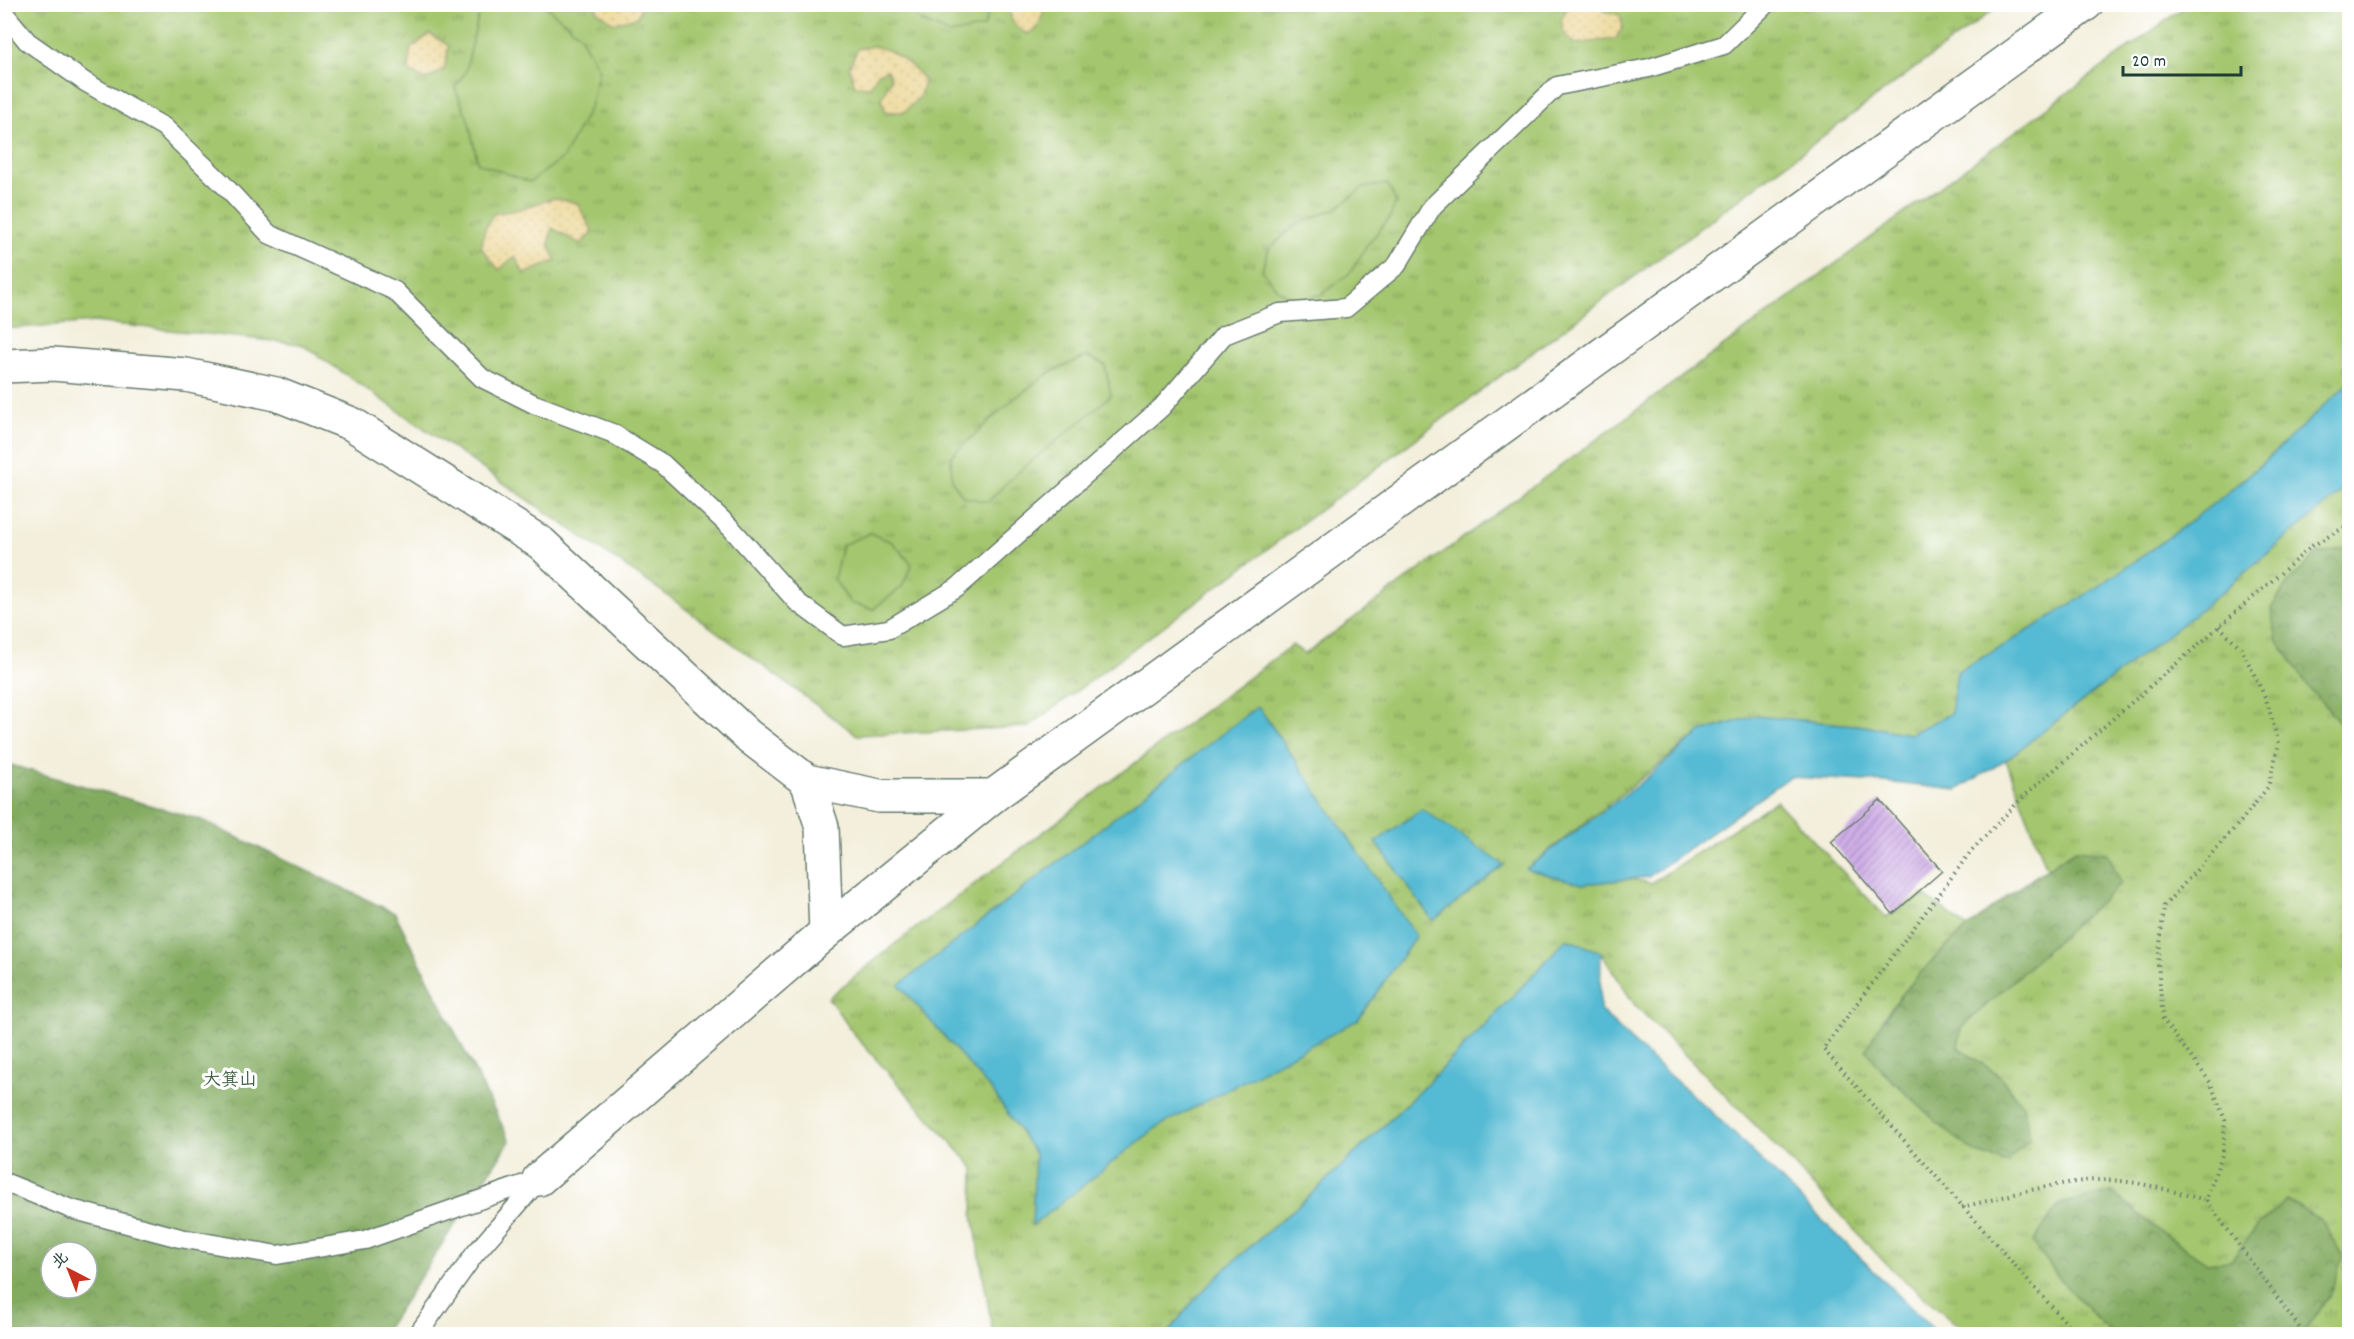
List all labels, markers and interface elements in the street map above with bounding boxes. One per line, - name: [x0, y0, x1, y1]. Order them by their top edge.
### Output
- scale bar: [2123, 39, 2242, 77]
- text: 20 m: [2132, 50, 2166, 75]
- park label: 大箕山: [203, 1069, 257, 1094]
- north arrow: [39, 1240, 99, 1300]
- text: 北: [47, 1247, 74, 1275]

